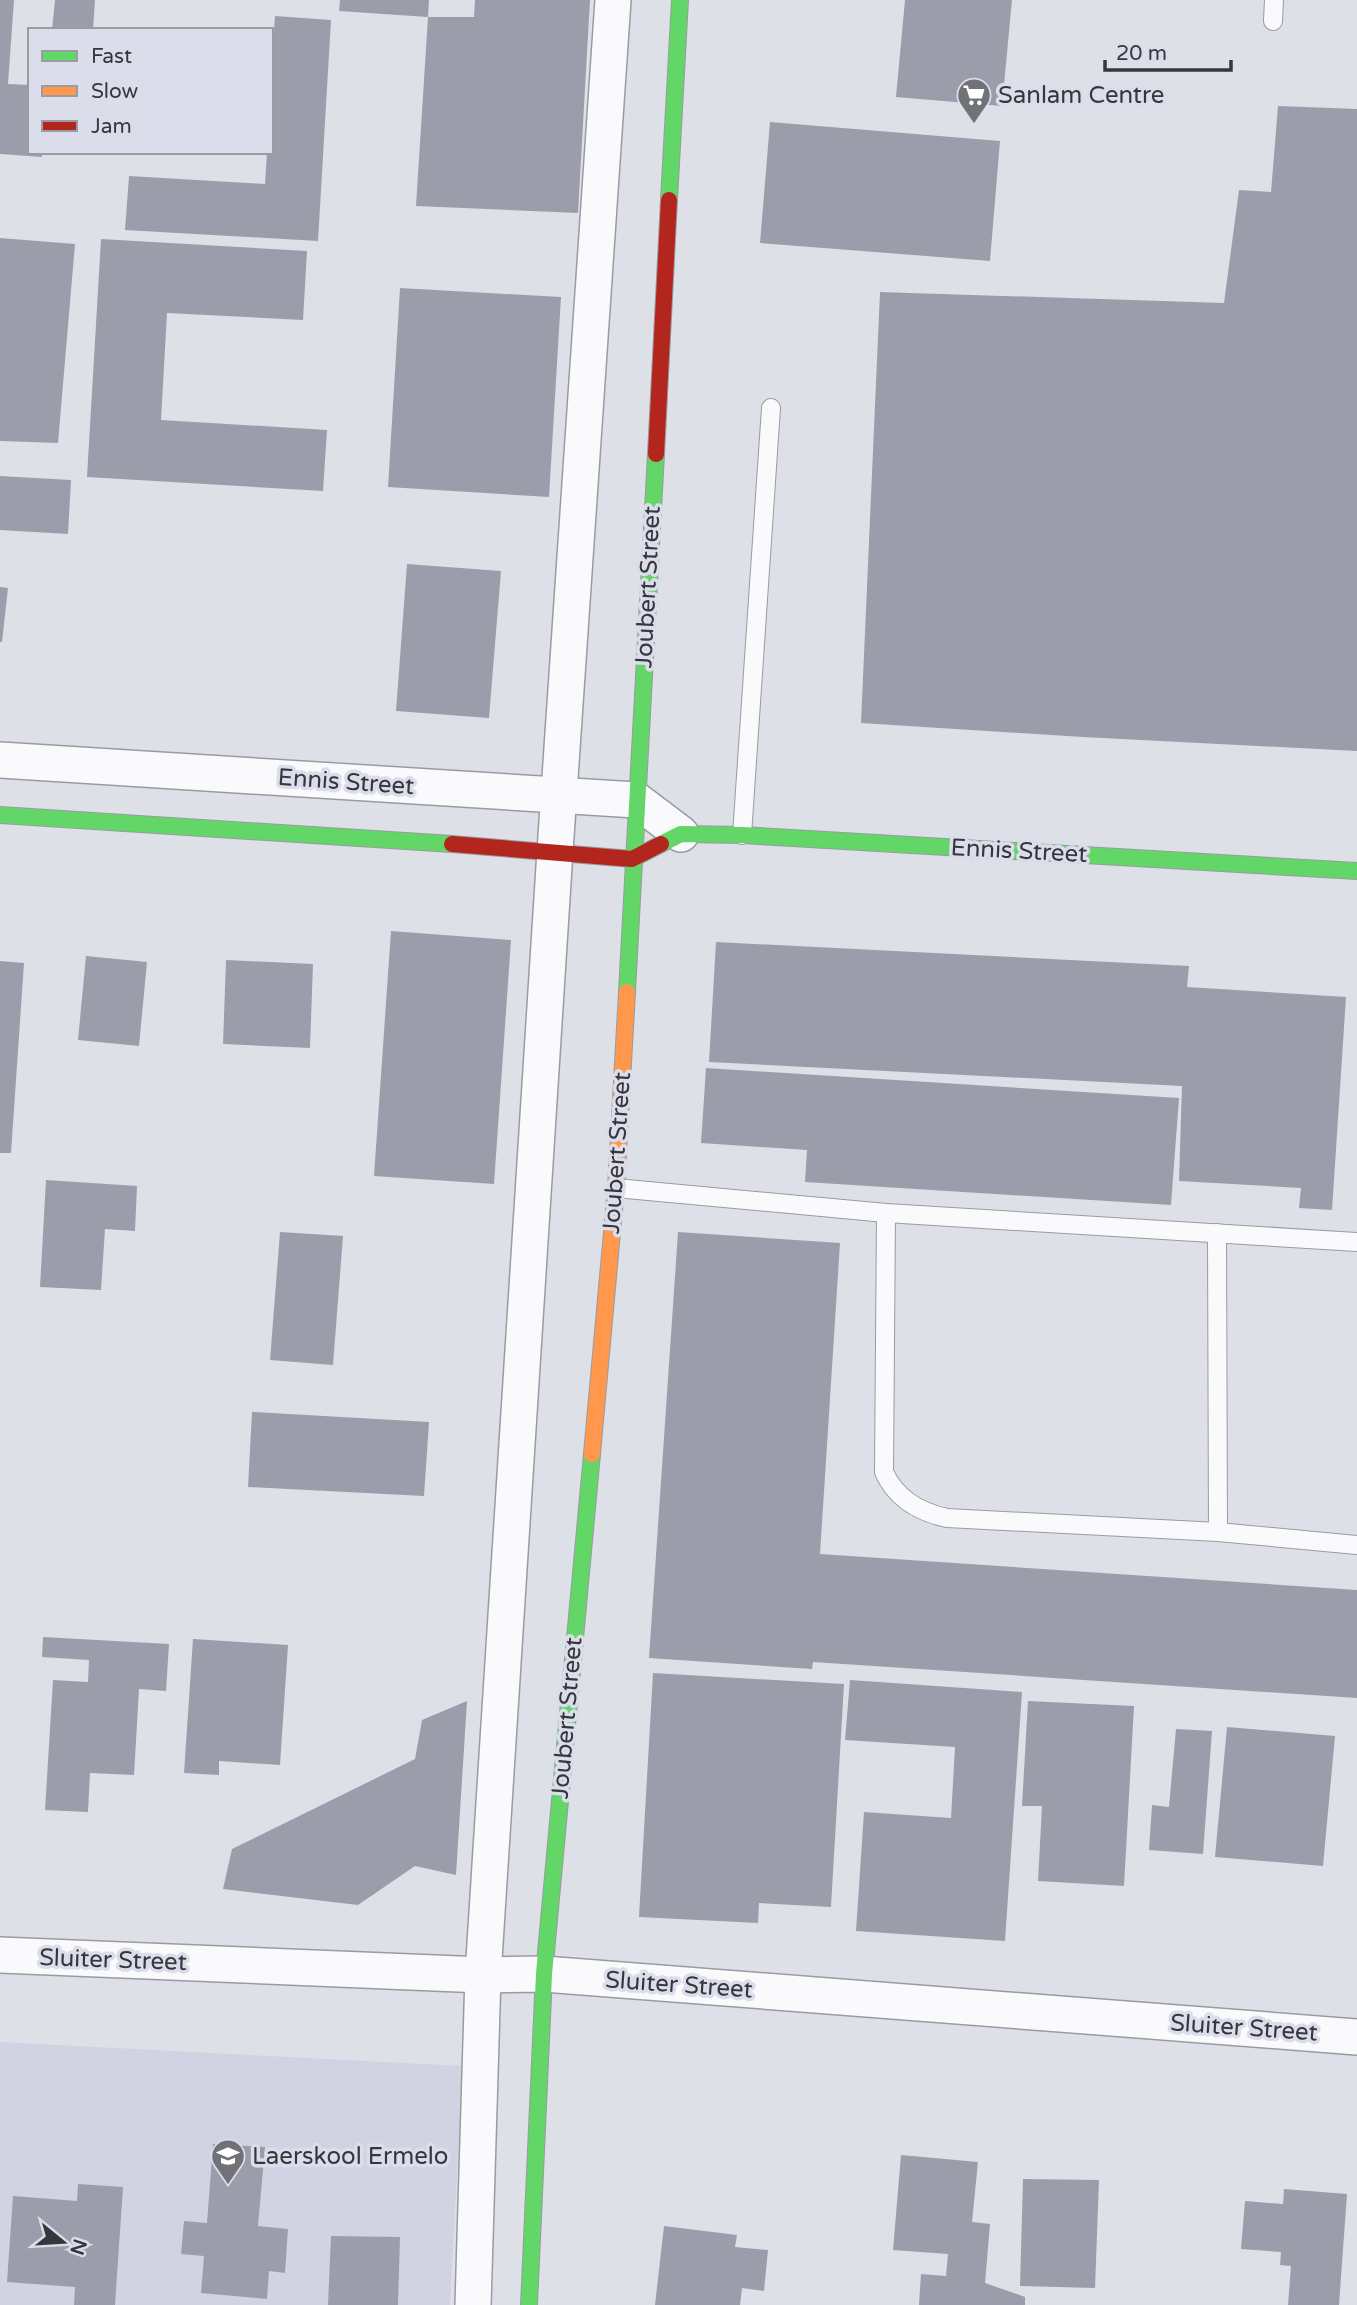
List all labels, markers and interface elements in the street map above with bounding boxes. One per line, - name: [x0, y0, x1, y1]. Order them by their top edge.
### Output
- legend: [28, 28, 273, 154]
- scale bar: [1105, 28, 1231, 72]
- text: 20 m: [1116, 41, 1167, 66]
- text: Fast: [91, 44, 132, 69]
- supermarket icon: Sanlam Centre: [955, 76, 993, 125]
- text: Slow: [91, 79, 139, 104]
- place label: Sanlam Centre: [998, 81, 1164, 110]
- text: Jam: [91, 114, 132, 139]
- street label: Joubert Street: [629, 505, 667, 669]
- street label: Ennis Street: [277, 763, 415, 801]
- street label: Ennis Street: [950, 833, 1088, 869]
- street label: Joubert Street: [597, 1071, 637, 1235]
- street label: Joubert Street: [545, 1636, 589, 1800]
- street label: Sluiter Street: [39, 1943, 187, 1977]
- street label: Sluiter Street: [604, 1965, 754, 2005]
- street label: Sluiter Street: [1169, 2008, 1319, 2048]
- school or university icon: Laerskool Ermelo: [209, 2137, 247, 2186]
- place label: Laerskool Ermelo: [252, 2142, 448, 2171]
- north arrow: [28, 2207, 98, 2277]
- text: N: [65, 2236, 91, 2258]

